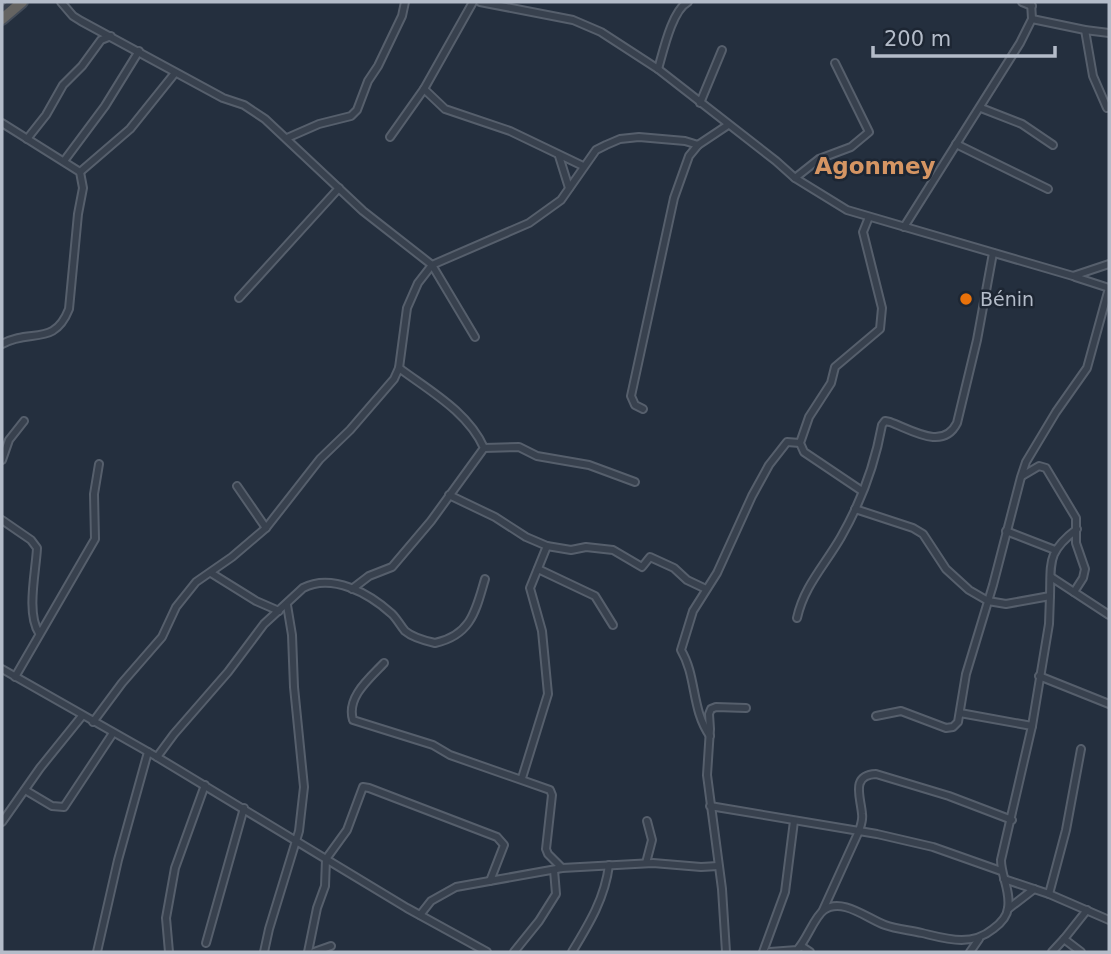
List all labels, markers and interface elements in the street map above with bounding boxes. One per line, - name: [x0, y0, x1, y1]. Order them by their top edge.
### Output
- scale bar: [873, 14, 1055, 58]
- text: 200 m: [884, 27, 951, 51]
- district label: Agonmey: [815, 153, 936, 179]
- place label: Bénin: [980, 288, 1034, 310]
- marker: Bénin: [958, 291, 974, 307]

